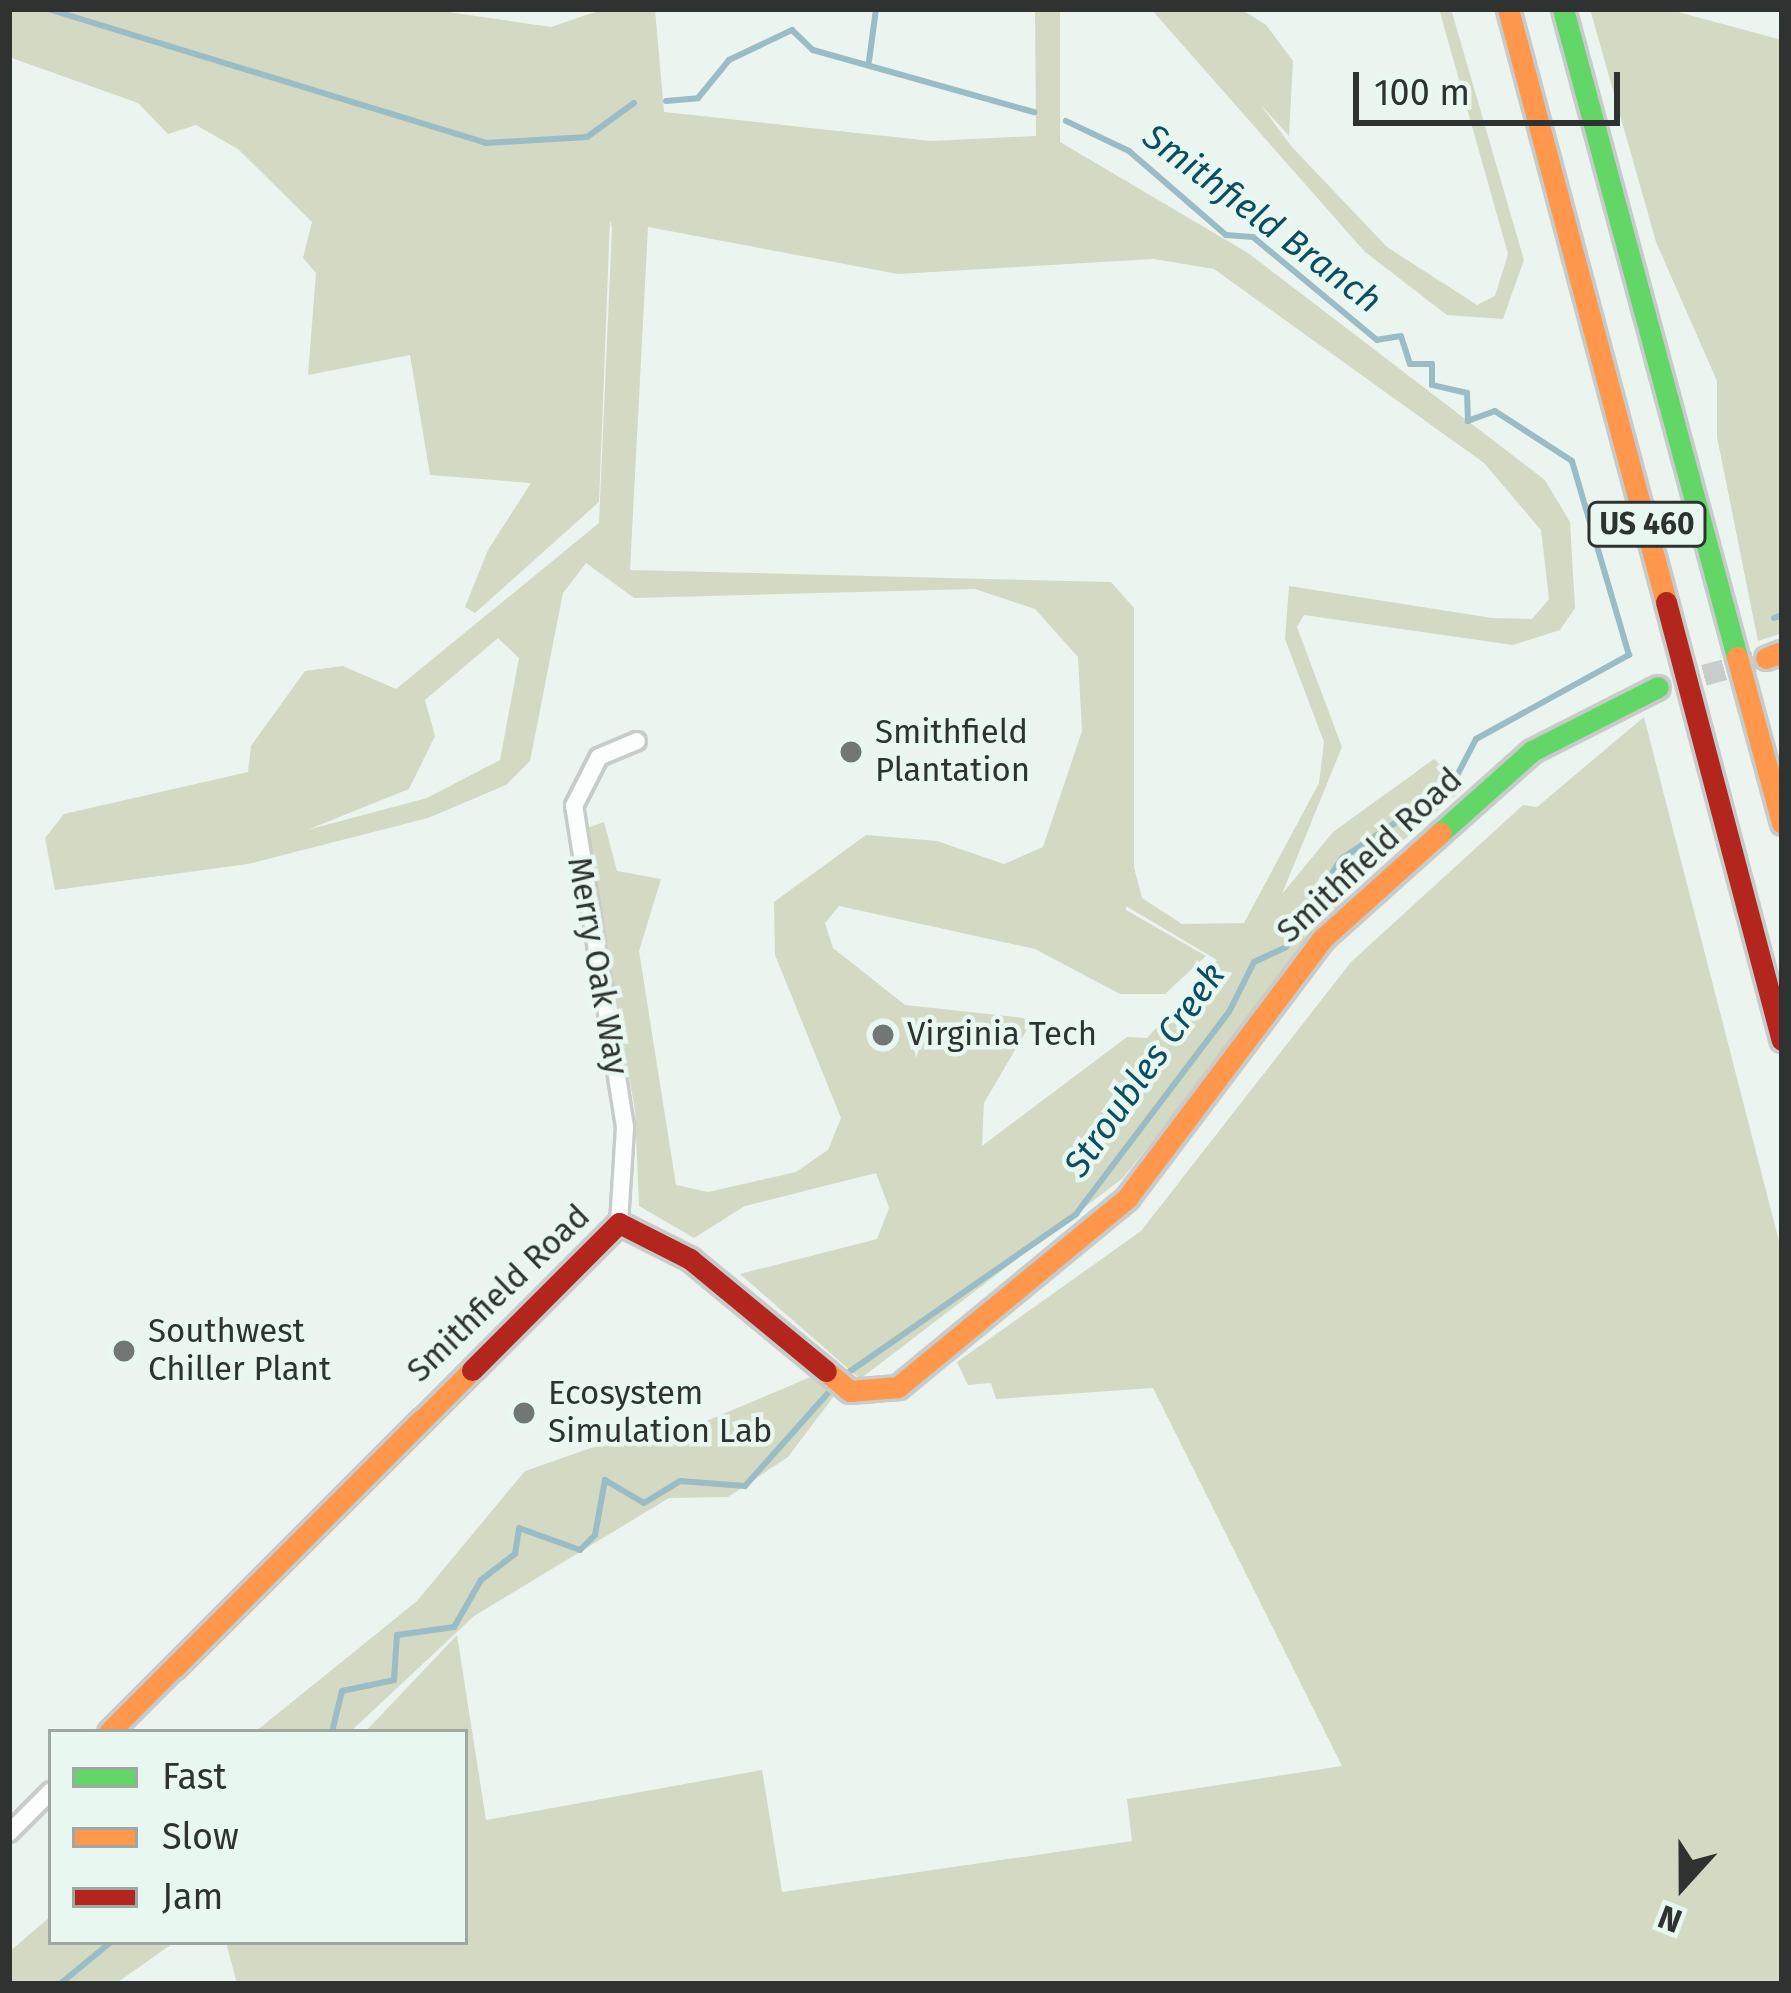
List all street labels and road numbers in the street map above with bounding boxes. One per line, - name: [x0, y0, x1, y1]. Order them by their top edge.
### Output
- road number: US 460: [1587, 500, 1707, 548]
- street label: Smithfield Road: [1270, 760, 1470, 952]
- street label: Merry Oak Way: [558, 854, 636, 1078]
- street label: Smithfield Road: [400, 1197, 598, 1391]

